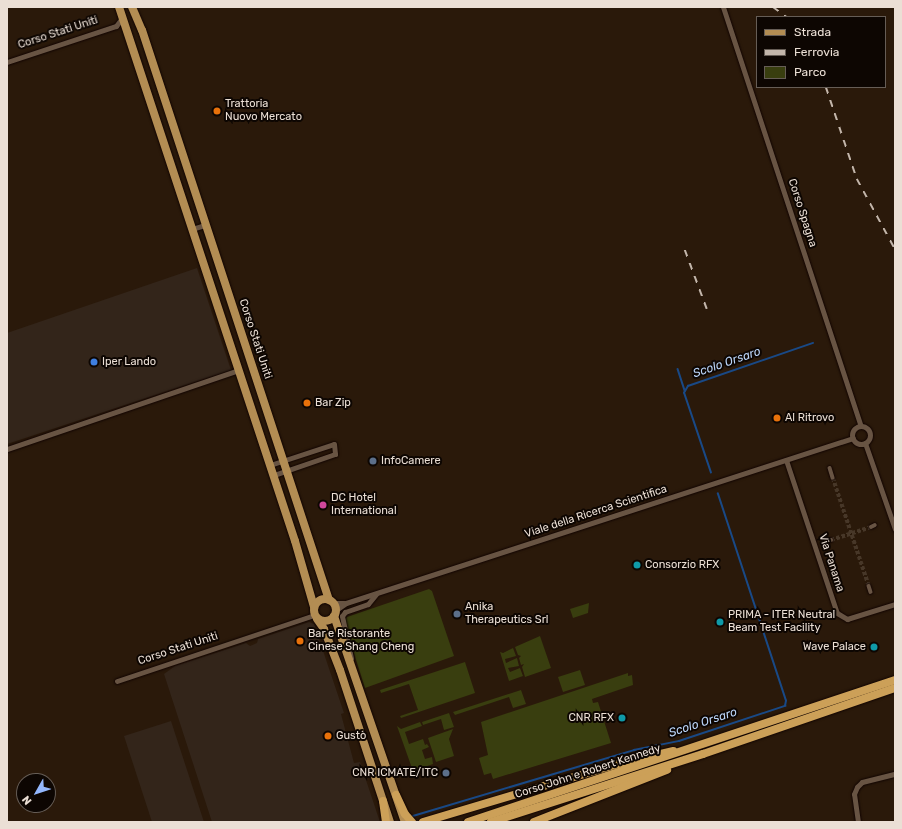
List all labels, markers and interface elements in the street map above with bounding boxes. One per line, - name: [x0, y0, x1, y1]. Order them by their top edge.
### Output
- street label: Corso Stati Uniti: [16, 14, 100, 52]
- legend: [756, 16, 886, 88]
- text: Strada: [794, 25, 831, 39]
- text: Ferrovia: [794, 45, 839, 59]
- text: Parco: [794, 65, 826, 79]
- place label: Trattoria Nuovo Mercato: [225, 98, 302, 124]
- marker: Trattoria Nuovo Mercato: [212, 106, 222, 116]
- street label: Corso Spagna: [785, 177, 819, 249]
- street label: Corso Stati Uniti: [236, 297, 274, 381]
- water label: Scolo Orsaro: [691, 345, 763, 381]
- place label: Iper Lando: [102, 355, 156, 369]
- marker: Iper Lando: [89, 357, 99, 367]
- place label: Bar Zip: [315, 396, 351, 410]
- marker: Bar Zip: [302, 398, 312, 408]
- place label: Al Ritrovo: [785, 411, 834, 425]
- marker: Al Ritrovo: [772, 413, 782, 423]
- place label: InfoCamere: [381, 454, 441, 468]
- marker: InfoCamere: [368, 456, 378, 466]
- street label: Viale della Ricerca Scientifica: [523, 483, 669, 541]
- place label: DC Hotel International: [331, 492, 397, 518]
- marker: DC Hotel International: [318, 500, 328, 510]
- street label: Via Panama: [815, 532, 847, 594]
- place label: Consorzio RFX: [645, 558, 719, 572]
- marker: Consorzio RFX: [632, 560, 642, 570]
- place label: Anika Therapeutics Srl: [465, 601, 549, 627]
- marker: Anika Therapeutics Srl: [452, 609, 462, 619]
- place label: PRIMA - ITER Neutral Beam Test Facility: [728, 609, 836, 635]
- marker: PRIMA - ITER Neutral Beam Test Facility: [715, 617, 725, 627]
- place label: Bar e Ristorante Cinese Shang Cheng: [308, 628, 414, 654]
- street label: Corso Stati Uniti: [136, 630, 220, 668]
- marker: Bar e Ristorante Cinese Shang Cheng: [295, 636, 305, 646]
- place label: Wave Palace: [803, 640, 866, 654]
- marker: Wave Palace: [869, 642, 879, 652]
- water label: Scolo Orsaro: [667, 705, 739, 741]
- place label: CNR RFX: [569, 711, 614, 725]
- marker: CNR RFX: [617, 713, 627, 723]
- place label: Gustò: [336, 729, 366, 743]
- marker: Gustò: [323, 731, 333, 741]
- street label: Corso John e Robert Kennedy: [513, 742, 663, 802]
- place label: CNR ICMATE/ITC: [352, 766, 438, 780]
- marker: CNR ICMATE/ITC: [441, 768, 451, 778]
- north arrow: [16, 773, 56, 813]
- text: N: [20, 793, 35, 807]

